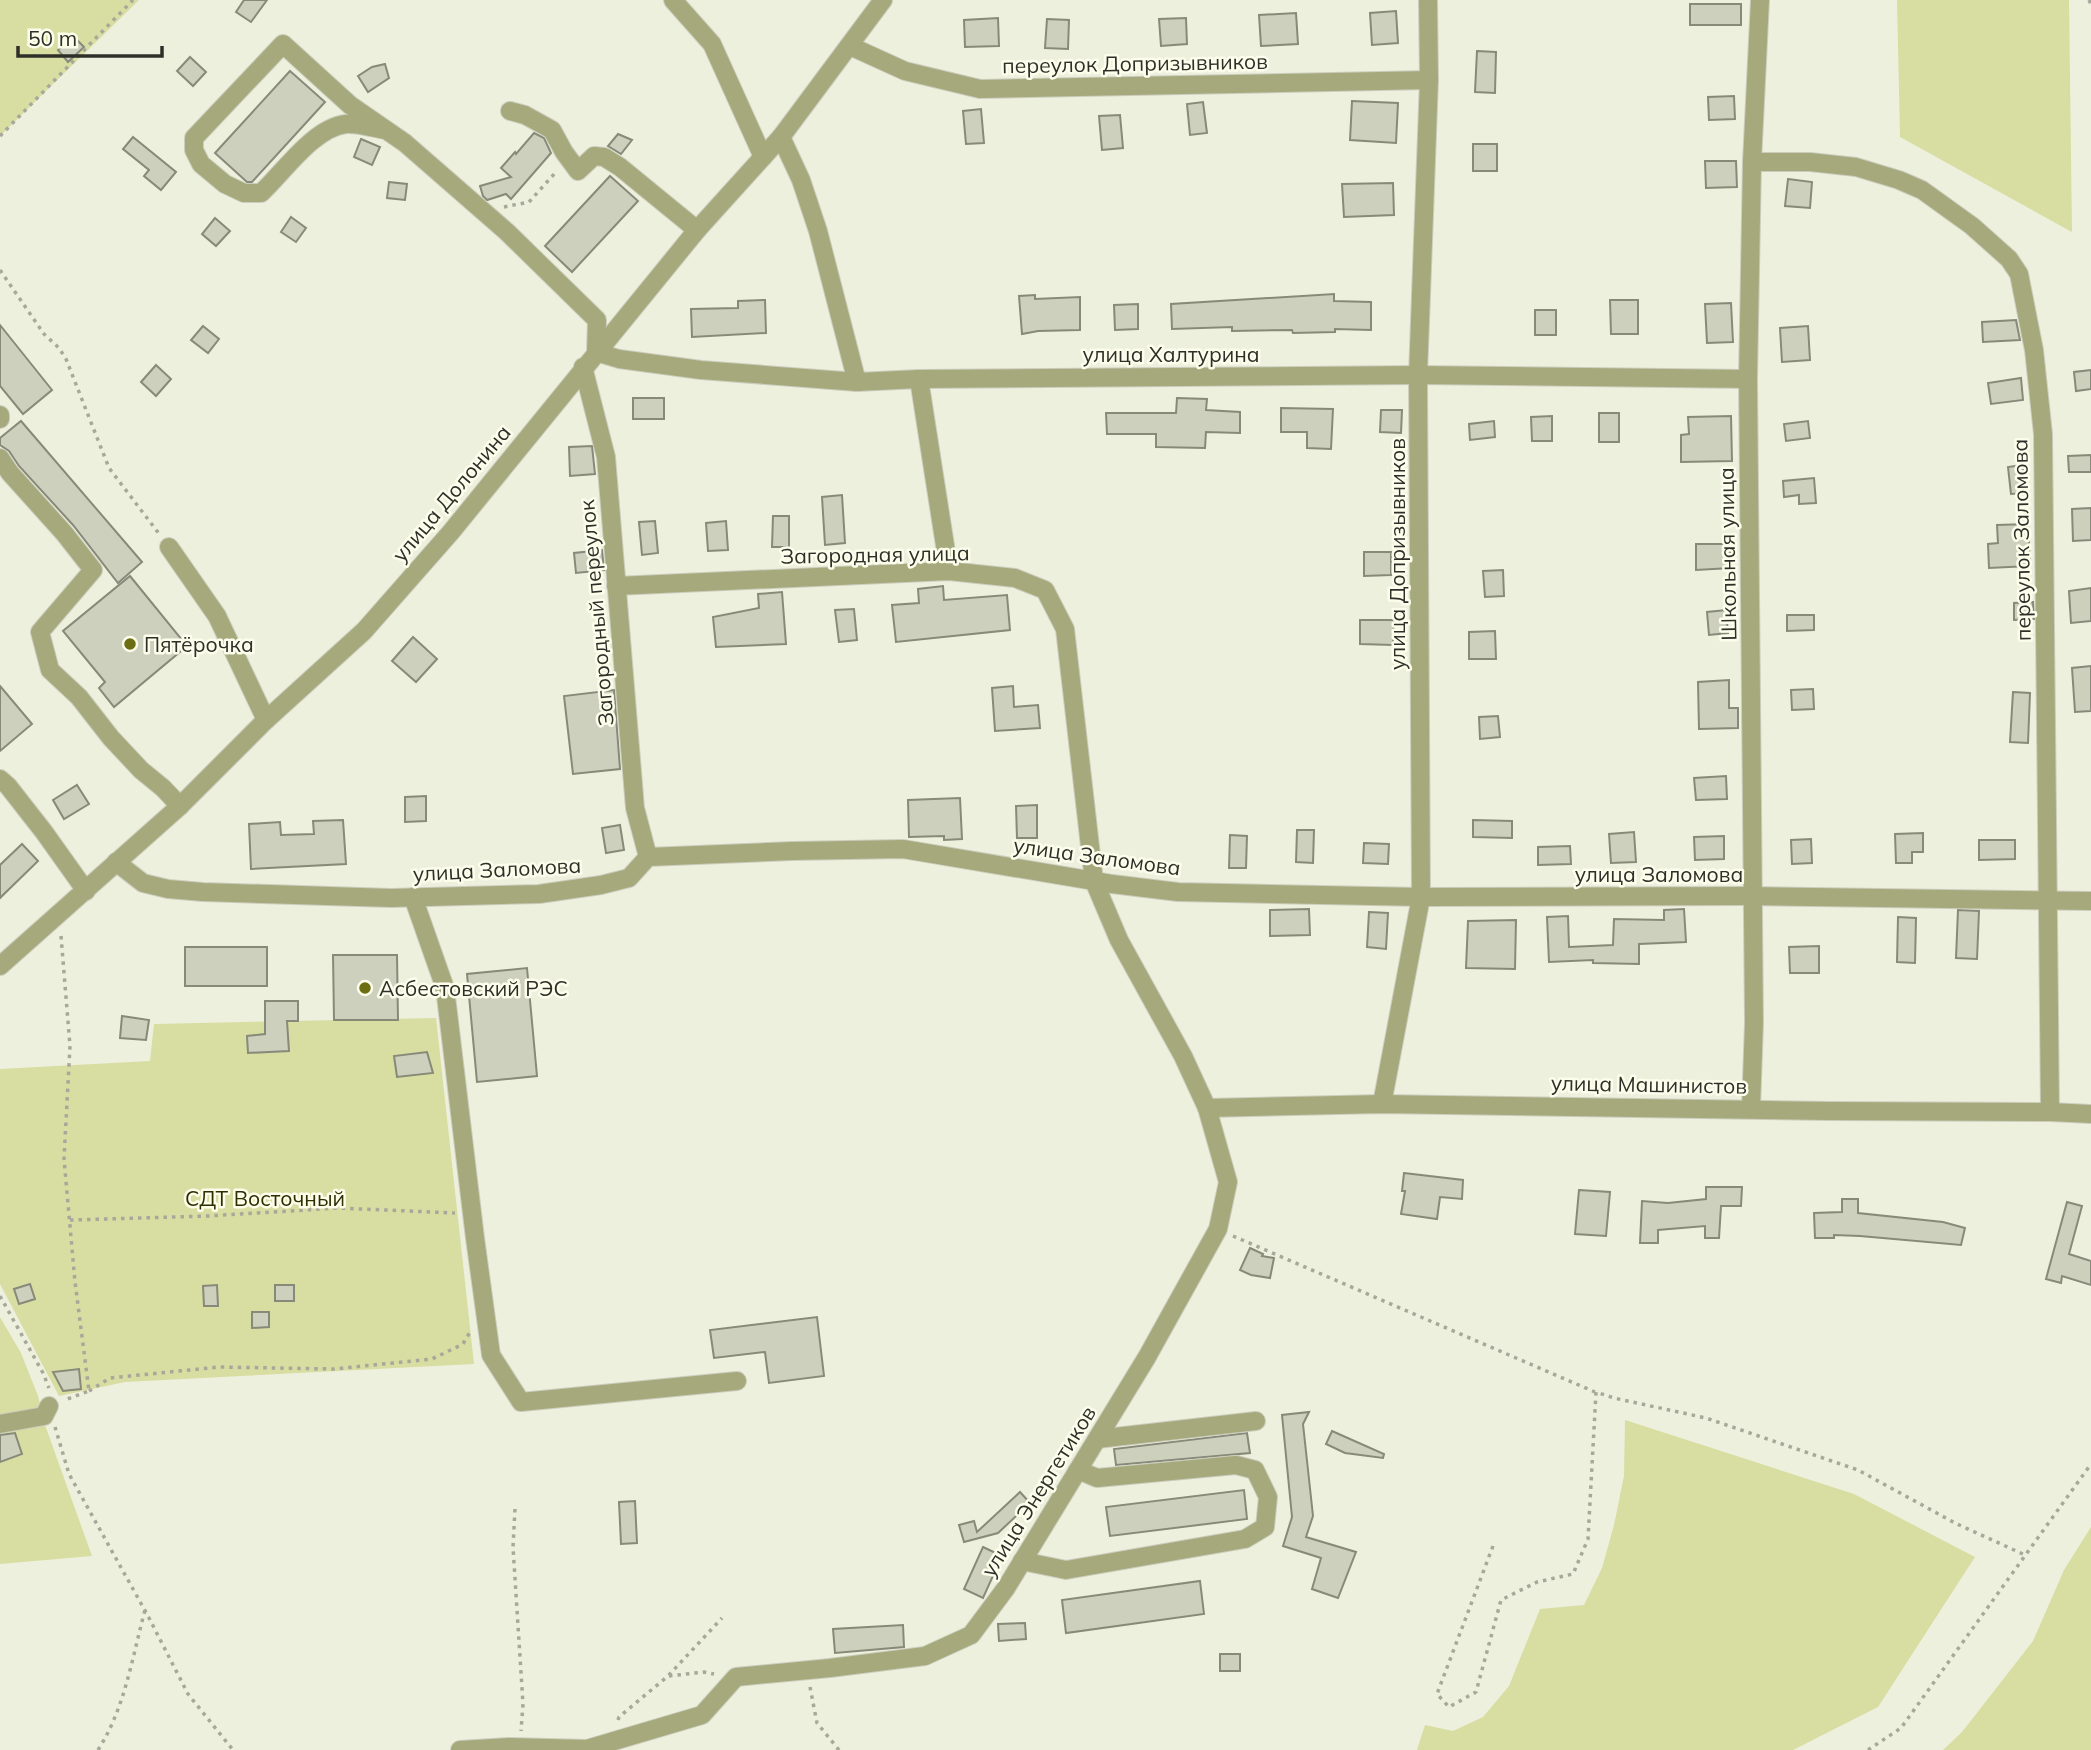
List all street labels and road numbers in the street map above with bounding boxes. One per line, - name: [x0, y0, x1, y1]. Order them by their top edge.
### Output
- street label: переулок Допризывников: [1002, 48, 1268, 78]
- street label: улица Халтурина: [1082, 341, 1260, 367]
- street label: улица Долонина: [386, 419, 516, 567]
- street label: улица Допризывников: [1384, 438, 1410, 670]
- street label: переулок Заломова: [2006, 439, 2036, 641]
- street label: Школьная улица: [1712, 467, 1742, 641]
- street label: Загородный переулок: [573, 498, 619, 727]
- street label: Загородная улица: [780, 539, 970, 569]
- street label: улица Заломова: [1012, 831, 1182, 881]
- street label: улица Заломова: [412, 852, 582, 886]
- street label: улица Заломова: [1575, 861, 1743, 887]
- street label: улица Машинистов: [1551, 1069, 1747, 1099]
- street label: улица Энергетиков: [975, 1401, 1101, 1581]

